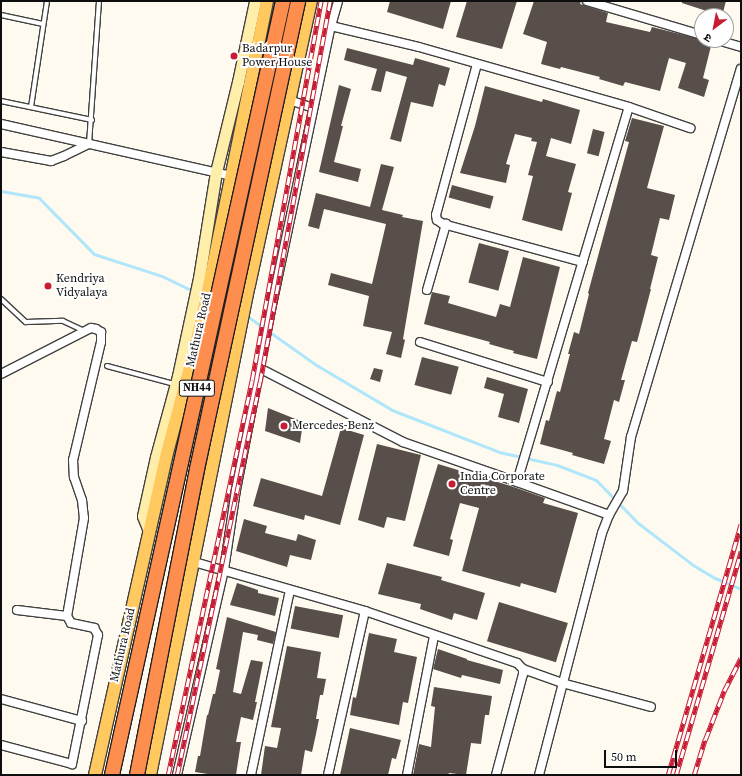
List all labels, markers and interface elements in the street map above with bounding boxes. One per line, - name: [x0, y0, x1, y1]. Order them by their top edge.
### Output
- north arrow: [694, 8, 734, 48]
- text: उ: [701, 30, 715, 46]
- place label: Badarpur Power House: [242, 42, 312, 70]
- marker: Badarpur Power House: [229, 51, 239, 61]
- place label: Kendriya Vidyalaya: [56, 272, 108, 300]
- marker: Kendriya Vidyalaya: [43, 281, 53, 291]
- street label: Mathura Road: [183, 291, 215, 369]
- road number: NH44: [178, 379, 216, 397]
- place label: Mercedes-Benz: [292, 419, 374, 433]
- marker: Mercedes-Benz: [279, 421, 289, 431]
- place label: India Corporate Centre: [460, 470, 545, 498]
- marker: India Corporate Centre: [447, 479, 457, 489]
- street label: Mathura Road: [107, 606, 139, 684]
- scale bar: [606, 742, 679, 768]
- text: 50 m: [611, 749, 637, 765]

